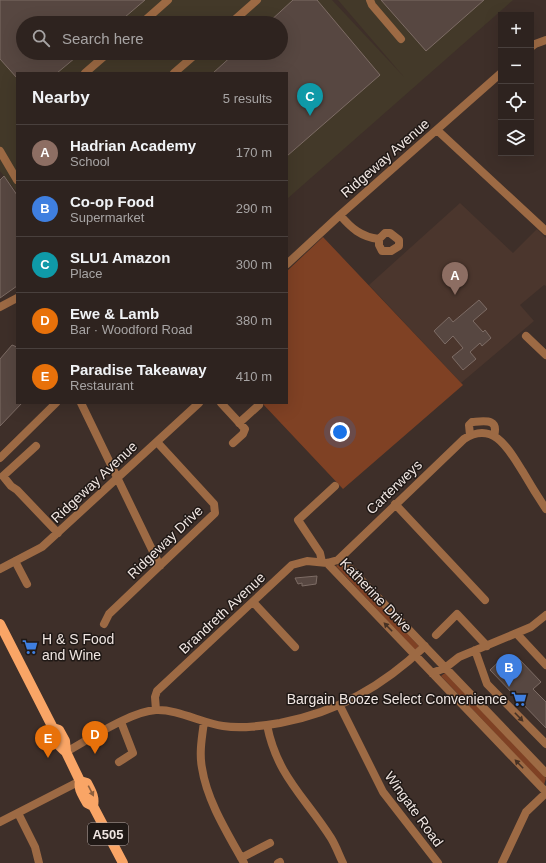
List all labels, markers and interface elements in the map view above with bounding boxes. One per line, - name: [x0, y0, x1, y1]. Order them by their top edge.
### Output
- map controls: [498, 12, 534, 156]
- button: +: [498, 12, 534, 48]
- search box: [16, 16, 288, 60]
- icon: search: [30, 27, 52, 49]
- text: Search here: [62, 30, 144, 47]
- button: −: [498, 48, 534, 84]
- pin: C: [297, 83, 323, 116]
- button: locate: [498, 84, 534, 120]
- text: Nearby: [32, 88, 90, 107]
- text: 5 results: [223, 91, 272, 106]
- street label: Ridgeway Avenue: [338, 115, 433, 201]
- button: layers: [498, 120, 534, 156]
- text: Hadrian Academy: [70, 137, 196, 154]
- text: A: [40, 145, 50, 160]
- text: 170 m: [236, 145, 272, 160]
- text: School: [70, 154, 110, 169]
- text: Co-op Food: [70, 193, 154, 210]
- text: B: [40, 201, 50, 216]
- text: 290 m: [236, 201, 272, 216]
- text: Supermarket: [70, 210, 144, 225]
- text: SLU1 Amazon: [70, 249, 170, 266]
- text: C: [40, 257, 50, 272]
- text: 300 m: [236, 257, 272, 272]
- pin: A: [442, 262, 468, 295]
- text: Place: [70, 266, 103, 281]
- text: Ewe & Lamb: [70, 305, 159, 322]
- text: D: [40, 313, 50, 328]
- text: 380 m: [236, 313, 272, 328]
- text: Bar · Woodford Road: [70, 322, 193, 337]
- text: Paradise Takeaway: [70, 361, 206, 378]
- text: E: [41, 369, 49, 384]
- text: 410 m: [236, 369, 272, 384]
- text: Restaurant: [70, 378, 134, 393]
- your location: [330, 422, 350, 442]
- street label: Ridgeway Avenue: [48, 438, 141, 526]
- street label: Carterweys: [363, 457, 425, 517]
- street label: Ridgeway Drive: [124, 502, 206, 582]
- street label: Katherine Drive: [337, 555, 415, 635]
- street label: Brandreth Avenue: [176, 569, 269, 657]
- one-way arrow: [384, 622, 393, 632]
- place label: H & S Food and Wine: [42, 631, 114, 663]
- supermarket icon: H & S Food and Wine: [21, 638, 39, 656]
- pin: B: [496, 654, 522, 687]
- supermarket icon: Bargain Booze Select Convenience: [510, 690, 528, 708]
- place label: Bargain Booze Select Convenience: [287, 691, 507, 707]
- one-way arrow: [514, 712, 524, 722]
- pin: D: [82, 721, 108, 754]
- pin: E: [35, 725, 61, 758]
- one-way arrow: [515, 759, 524, 768]
- street label: Wingate Road: [381, 768, 447, 850]
- one-way arrow: [88, 785, 94, 797]
- road number: A505: [88, 823, 128, 845]

